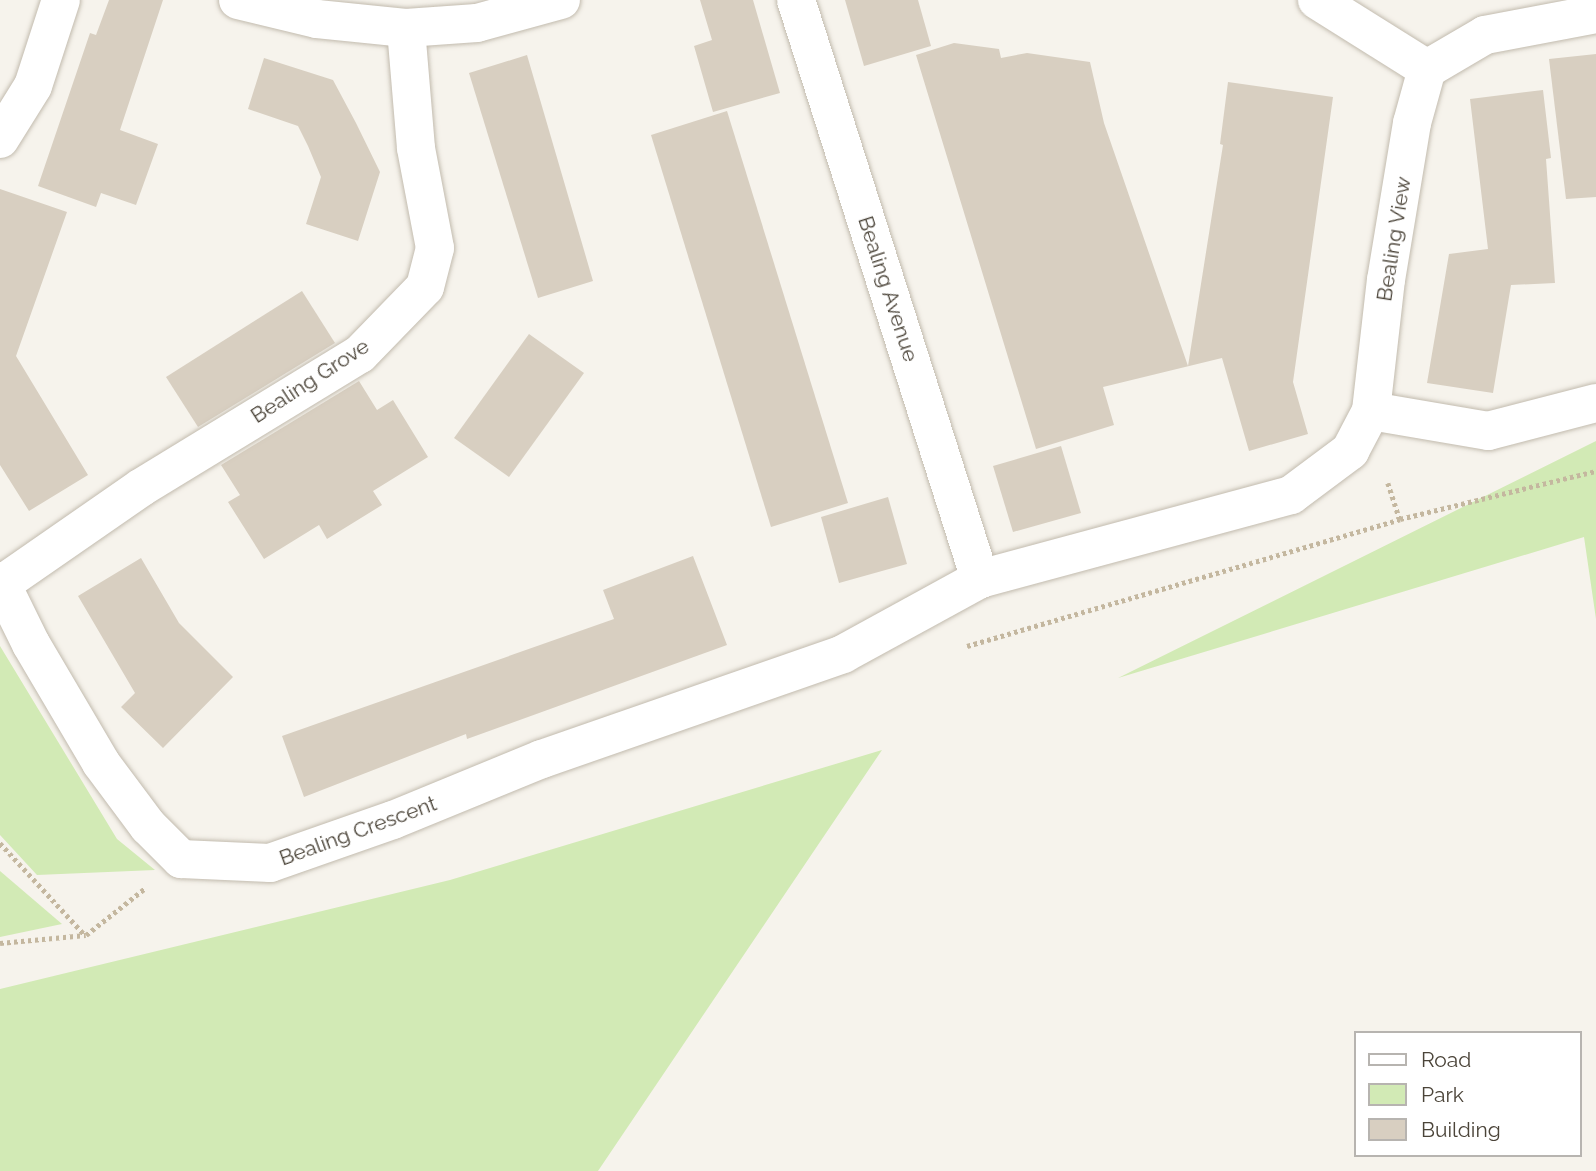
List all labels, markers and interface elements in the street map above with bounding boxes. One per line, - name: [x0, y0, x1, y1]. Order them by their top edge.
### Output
- street label: Bealing View: [1372, 175, 1416, 303]
- street label: Bealing Avenue: [852, 213, 924, 365]
- street label: Bealing Grove: [246, 333, 374, 429]
- street label: Bealing Crescent: [276, 791, 440, 871]
- legend: [1354, 1031, 1582, 1157]
- text: Road: [1421, 1047, 1471, 1072]
- text: Park: [1421, 1082, 1464, 1107]
- text: Building: [1421, 1117, 1501, 1142]

